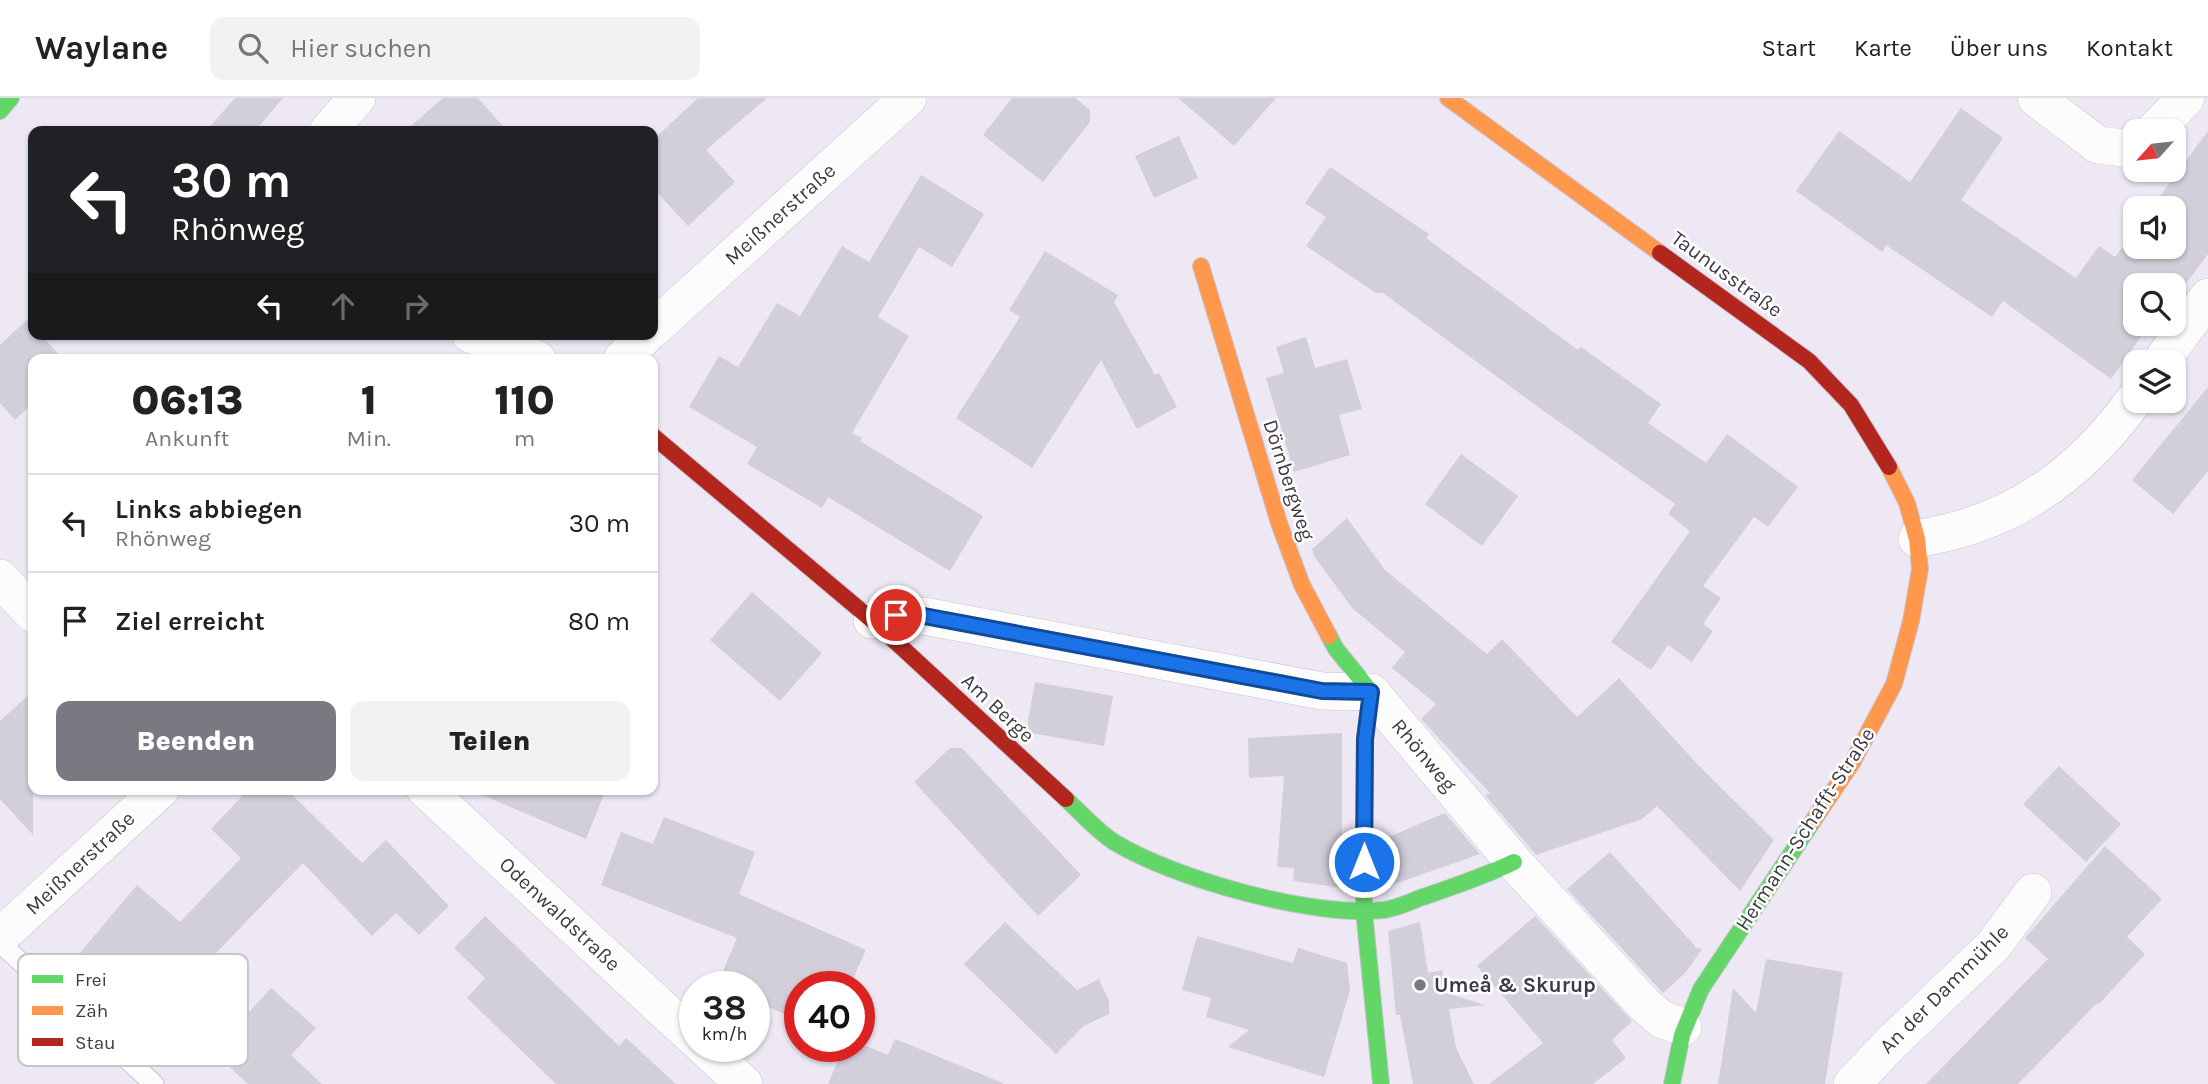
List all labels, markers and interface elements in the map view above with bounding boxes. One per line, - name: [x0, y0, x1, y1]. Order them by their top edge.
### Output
- search box: [210, 17, 700, 80]
- text: Waylane: [35, 29, 168, 67]
- icon: search: [234, 29, 272, 67]
- text: Hier suchen: [290, 33, 432, 64]
- text: Start: [1762, 34, 1816, 62]
- text: Karte: [1854, 34, 1912, 62]
- text: Über uns: [1950, 34, 2048, 62]
- text: Kontakt: [2086, 34, 2173, 62]
- north arrow: [2123, 119, 2186, 182]
- map controls: [2123, 119, 2186, 413]
- text: 30 m: [171, 152, 291, 209]
- icon: left: [56, 154, 147, 245]
- street label: Meißnerstraße: [720, 158, 840, 270]
- button: sound: [2123, 196, 2186, 259]
- text: Rhönweg: [171, 211, 304, 248]
- street label: Taunusstraße: [1667, 226, 1787, 322]
- button: search: [2123, 273, 2186, 336]
- icon: left: [251, 287, 289, 325]
- icon: ahead: [324, 287, 362, 325]
- icon: right: [397, 287, 435, 325]
- button: layers: [2123, 350, 2186, 413]
- text: 06:13: [131, 375, 243, 425]
- text: 1: [361, 375, 377, 425]
- text: 110: [494, 375, 555, 425]
- street label: Dörnbergweg: [1258, 416, 1320, 544]
- text: Ankunft: [145, 425, 229, 452]
- text: Min.: [347, 425, 391, 452]
- text: m: [514, 425, 535, 452]
- text: Links abbiegen: [115, 494, 303, 525]
- icon: left: [56, 504, 94, 542]
- text: 30 m: [569, 508, 630, 539]
- text: Rhönweg: [115, 525, 211, 552]
- pin: [866, 585, 926, 645]
- icon: arrive: [877, 596, 915, 634]
- icon: arrive: [56, 602, 94, 640]
- text: Ziel erreicht: [115, 606, 265, 637]
- text: 80 m: [568, 606, 630, 637]
- street label: Am Berge: [957, 668, 1039, 748]
- button: Beenden: [56, 701, 336, 781]
- button: Teilen: [350, 701, 630, 781]
- street label: Rhönweg: [1387, 714, 1461, 796]
- street label: Hermann-Schafft-Straße: [1730, 723, 1880, 935]
- street label: Meißnerstraße: [20, 806, 140, 920]
- position arrow: [1327, 825, 1401, 899]
- street label: Odenwaldstraße: [495, 852, 625, 976]
- street label: An der Dammühle: [1875, 920, 2013, 1058]
- legend: [18, 954, 248, 1066]
- text: Frei: [75, 969, 107, 991]
- speed limit sign: 40: [784, 971, 875, 1062]
- place label: Umeå & Skurup: [1434, 973, 1596, 997]
- marker: Umeå & Skurup: [1412, 977, 1428, 993]
- text: 38: [702, 987, 747, 1028]
- text: Zäh: [75, 1000, 108, 1022]
- text: km/h: [702, 1023, 747, 1045]
- text: Stau: [75, 1032, 116, 1054]

